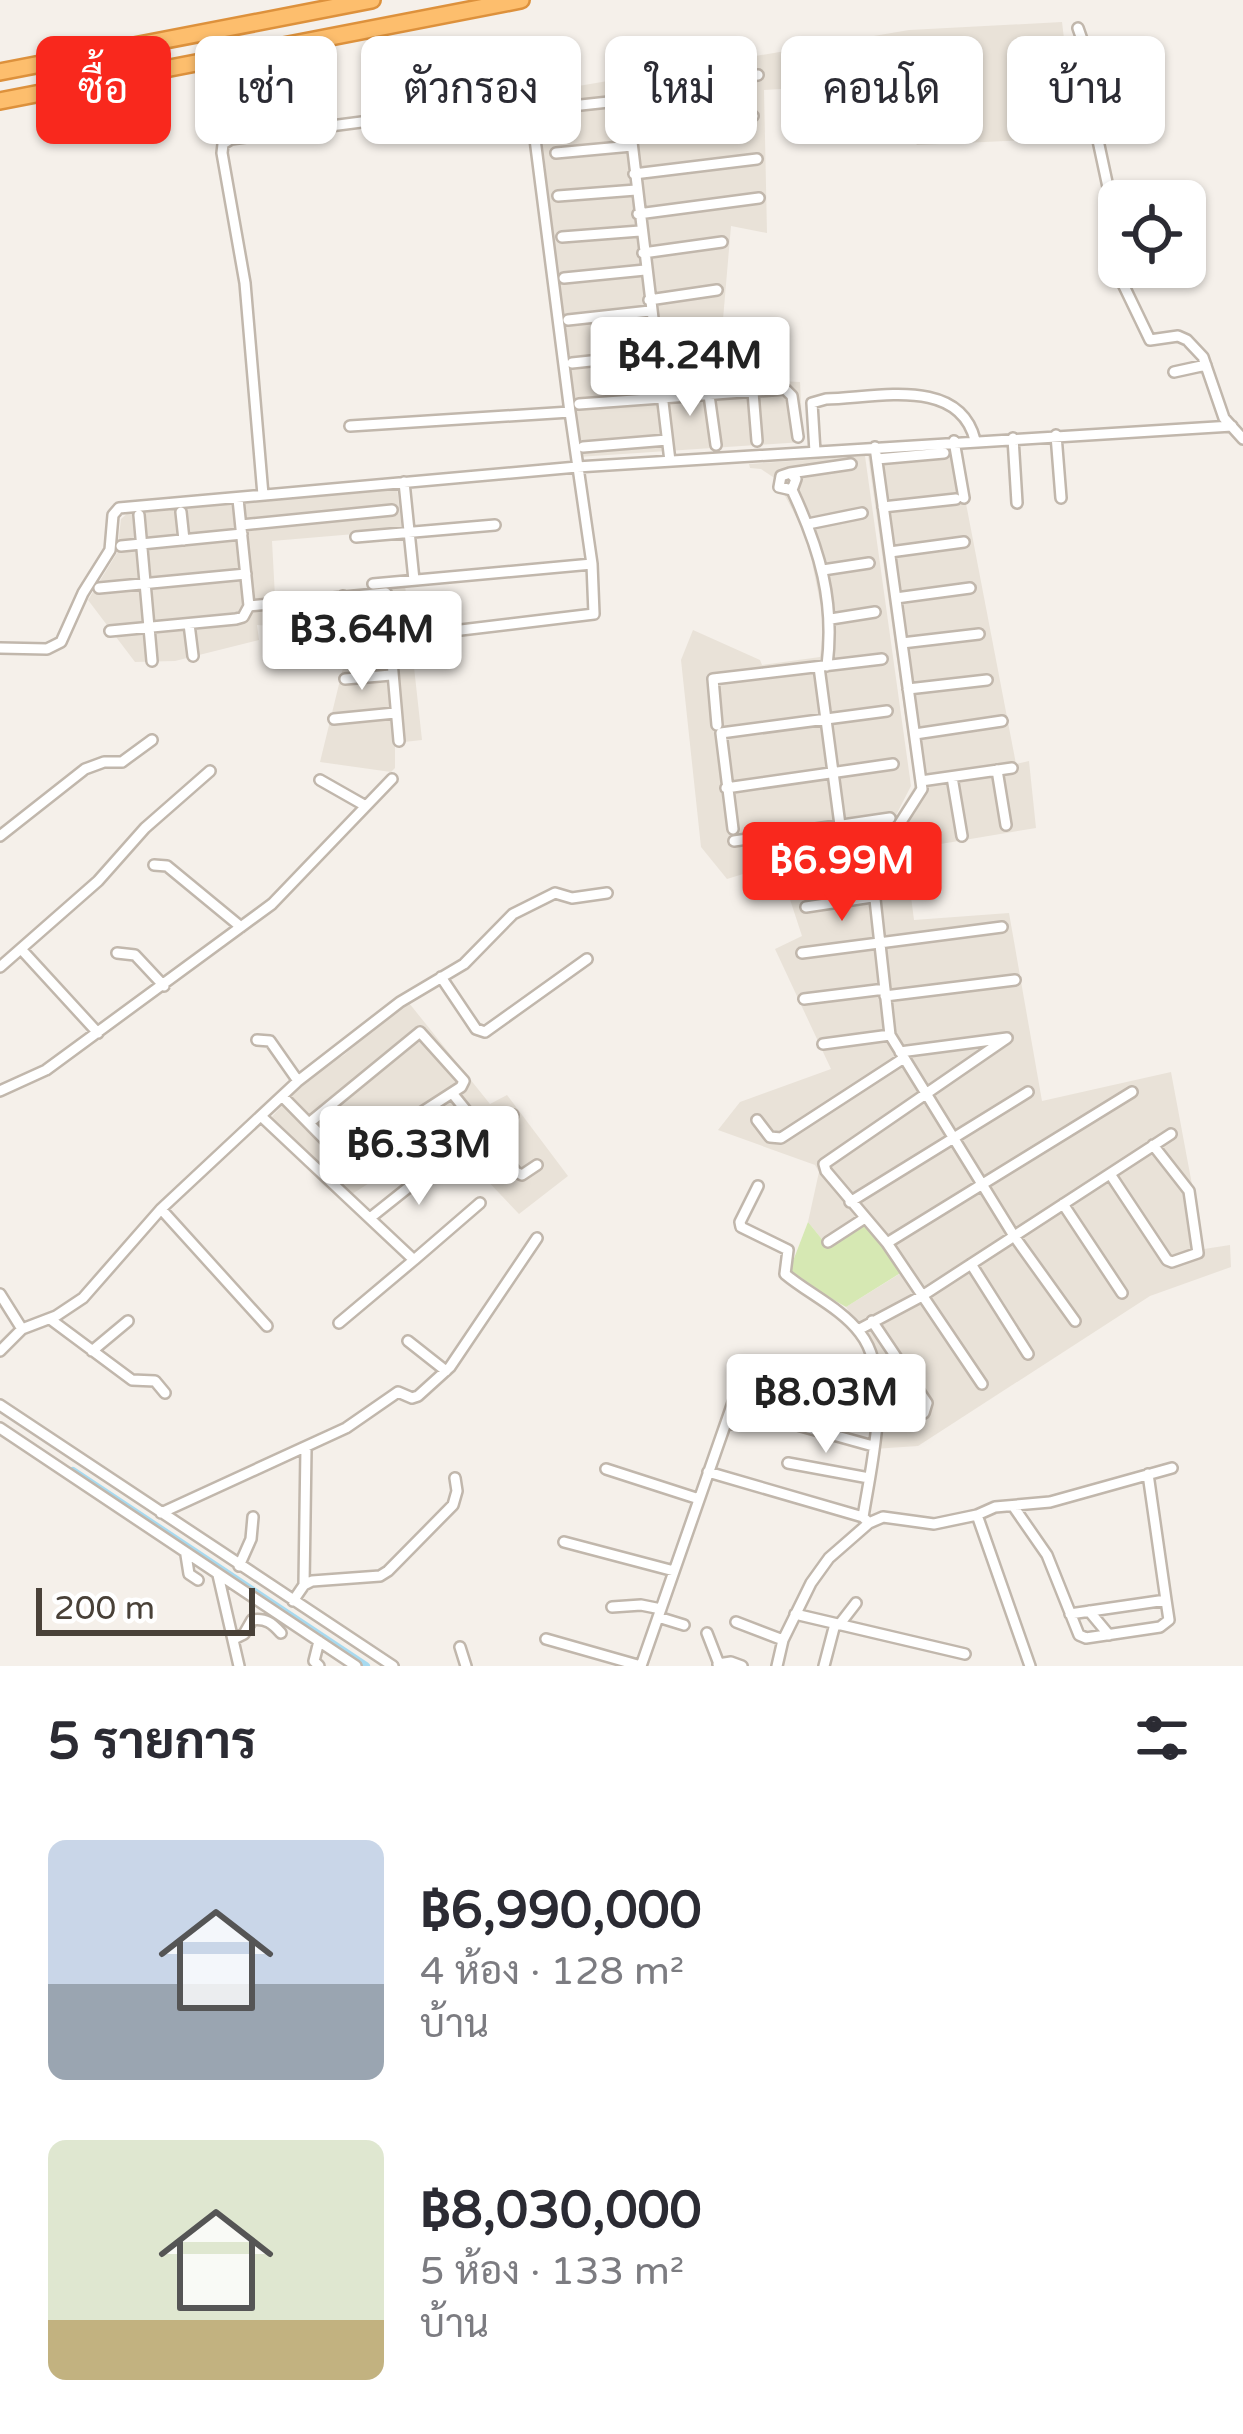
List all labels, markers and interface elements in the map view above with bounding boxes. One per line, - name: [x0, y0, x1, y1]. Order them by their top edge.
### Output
- chip: ซื้อ: [36, 36, 171, 144]
- chip: เช่า: [195, 36, 337, 144]
- chip: ตัวกรอง: [361, 36, 581, 144]
- chip: ใหม่: [605, 36, 757, 144]
- chip: คอนโด: [781, 36, 983, 144]
- chip: บ้าน: [1007, 36, 1165, 144]
- map controls: [1098, 180, 1206, 288]
- button: locate: [1098, 180, 1206, 288]
- pin: ฿4.24M: [592, 317, 788, 419]
- text: ฿4.24M: [618, 332, 762, 379]
- pin: ฿3.64M: [264, 591, 460, 693]
- text: ฿3.64M: [290, 606, 434, 653]
- pin: ฿6.99M: [744, 822, 940, 924]
- text: ฿6.99M: [770, 837, 914, 884]
- pin: ฿6.33M: [321, 1106, 517, 1208]
- text: ฿6.33M: [347, 1121, 491, 1168]
- pin: ฿8.03M: [728, 1354, 924, 1456]
- text: ฿8.03M: [754, 1369, 898, 1416]
- scale bar: [36, 1582, 255, 1635]
- text: 200 m: [54, 1589, 155, 1628]
- icon: filters: [1129, 1705, 1195, 1771]
- text: 5 รายการ: [48, 1711, 257, 1773]
- text: ฿6,990,000: [420, 1880, 701, 1942]
- icon: home: [144, 1888, 288, 2032]
- text: 4 ห้อง · 128 m²: [420, 1948, 684, 1995]
- text: บ้าน: [420, 2001, 489, 2048]
- text: ฿8,030,000: [420, 2180, 701, 2242]
- icon: home: [144, 2188, 288, 2332]
- text: 5 ห้อง · 133 m²: [420, 2248, 684, 2295]
- text: บ้าน: [420, 2301, 489, 2348]

